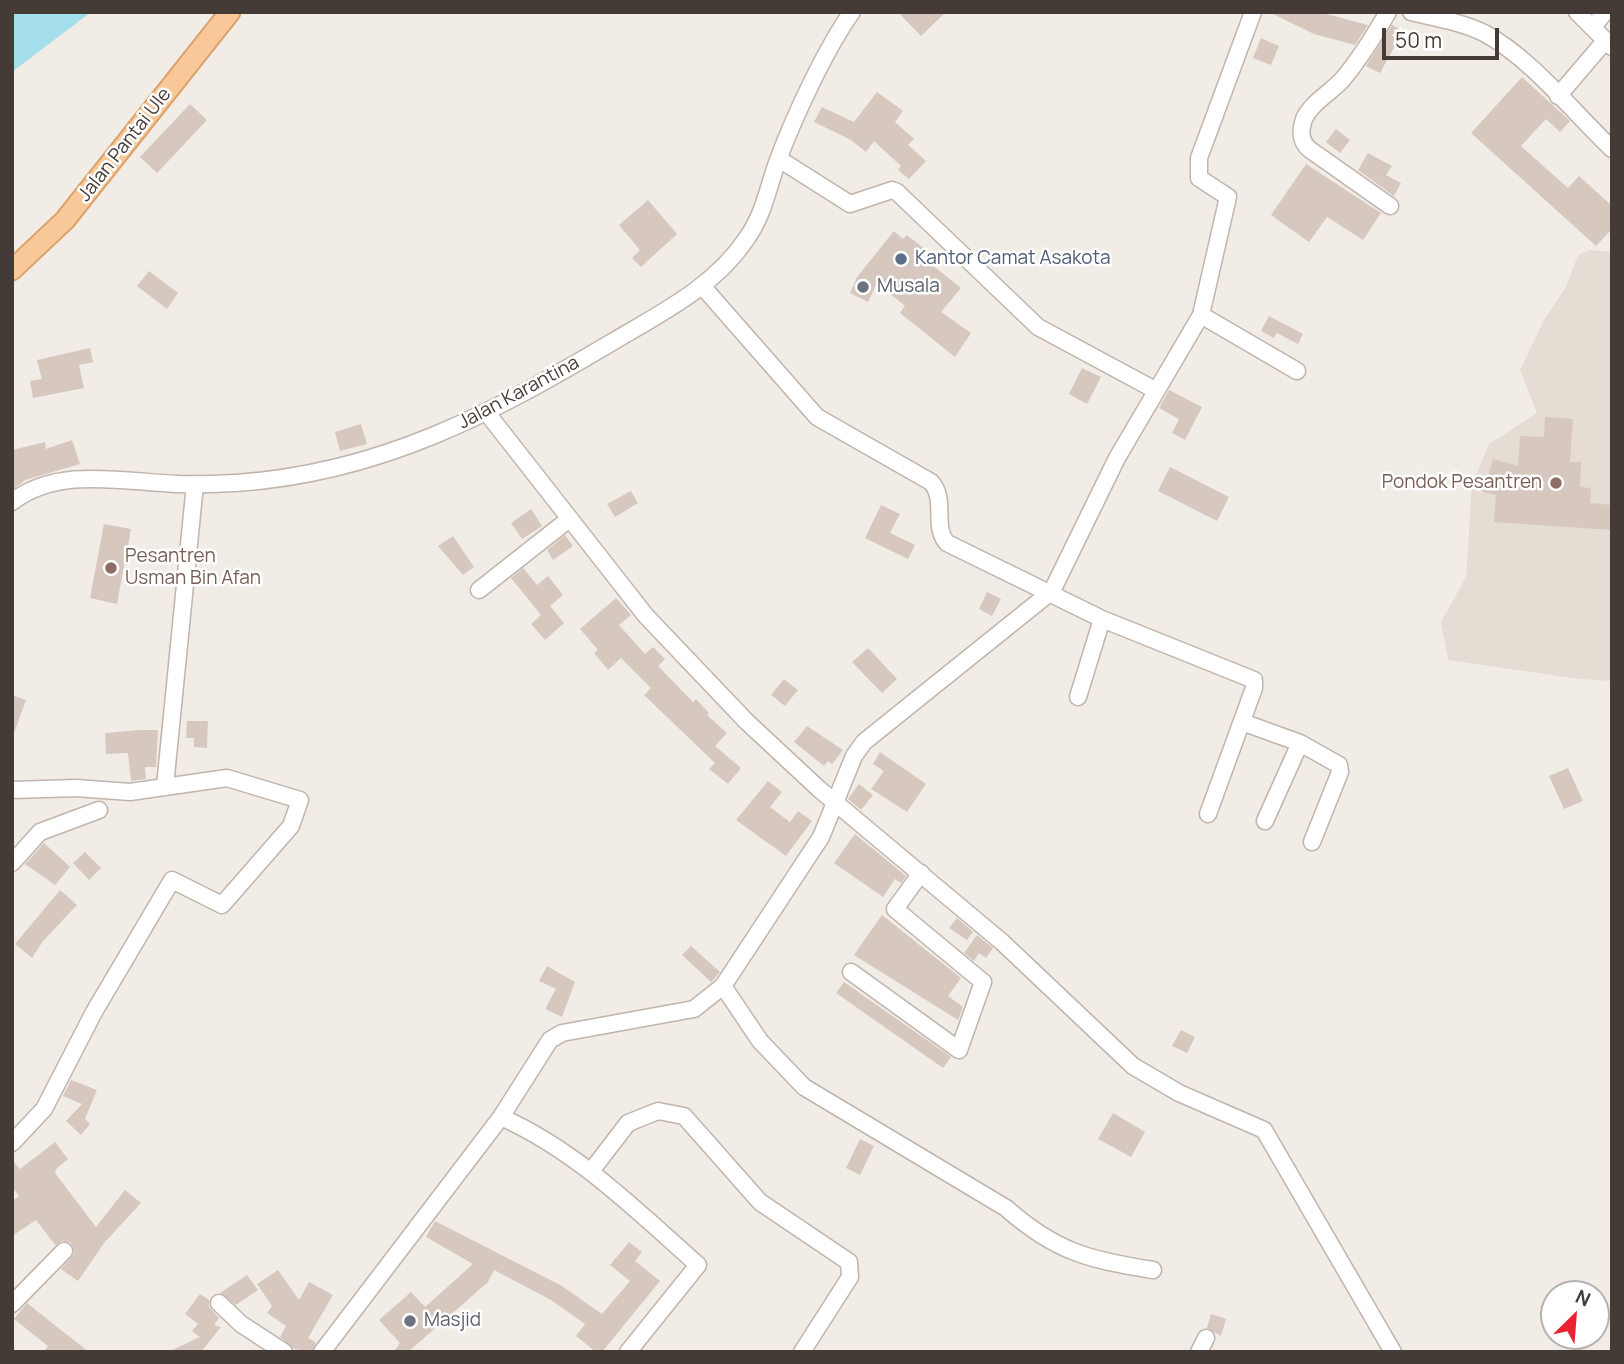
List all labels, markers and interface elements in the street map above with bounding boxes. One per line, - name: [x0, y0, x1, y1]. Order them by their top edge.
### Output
- scale bar: [1386, 14, 1503, 58]
- text: 50 m: [1395, 26, 1442, 54]
- street label: Jalan Pantai Ule: [74, 84, 176, 206]
- place label: Kantor Camat Asakota: [915, 248, 1111, 270]
- marker: Kantor Camat Asakota: [893, 251, 909, 267]
- place label: Musala: [877, 276, 940, 298]
- marker: Musala: [855, 279, 871, 295]
- street label: Jalan Karantina: [455, 352, 583, 434]
- place label: Pondok Pesantren: [1382, 472, 1542, 494]
- marker: Pondok Pesantren: [1548, 475, 1564, 491]
- place label: Pesantren Usman Bin Afan: [125, 546, 261, 590]
- marker: Pesantren Usman Bin Afan: [103, 560, 119, 576]
- north arrow: [1540, 1280, 1610, 1350]
- text: N: [1571, 1283, 1595, 1312]
- place label: Masjid: [424, 1310, 481, 1332]
- marker: Masjid: [402, 1313, 418, 1329]

